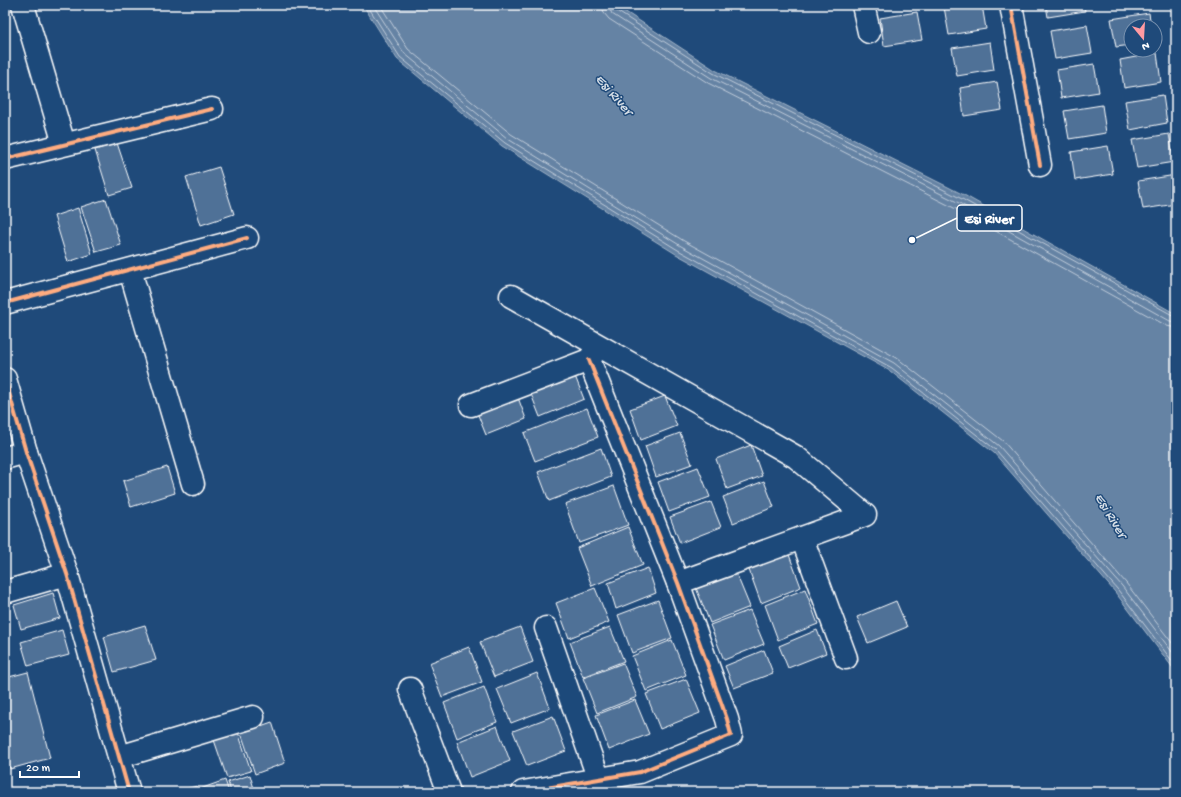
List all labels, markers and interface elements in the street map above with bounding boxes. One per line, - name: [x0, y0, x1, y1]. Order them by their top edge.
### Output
- north arrow: [1123, 18, 1163, 58]
- text: N: [1140, 39, 1151, 52]
- water label: Esi River: [591, 72, 638, 122]
- callout: Esi River: [957, 205, 1022, 231]
- text: Esi River: [965, 212, 1016, 229]
- water label: Esi River: [1090, 491, 1131, 544]
- scale bar: [20, 753, 79, 779]
- text: 20 m: [26, 762, 51, 776]

